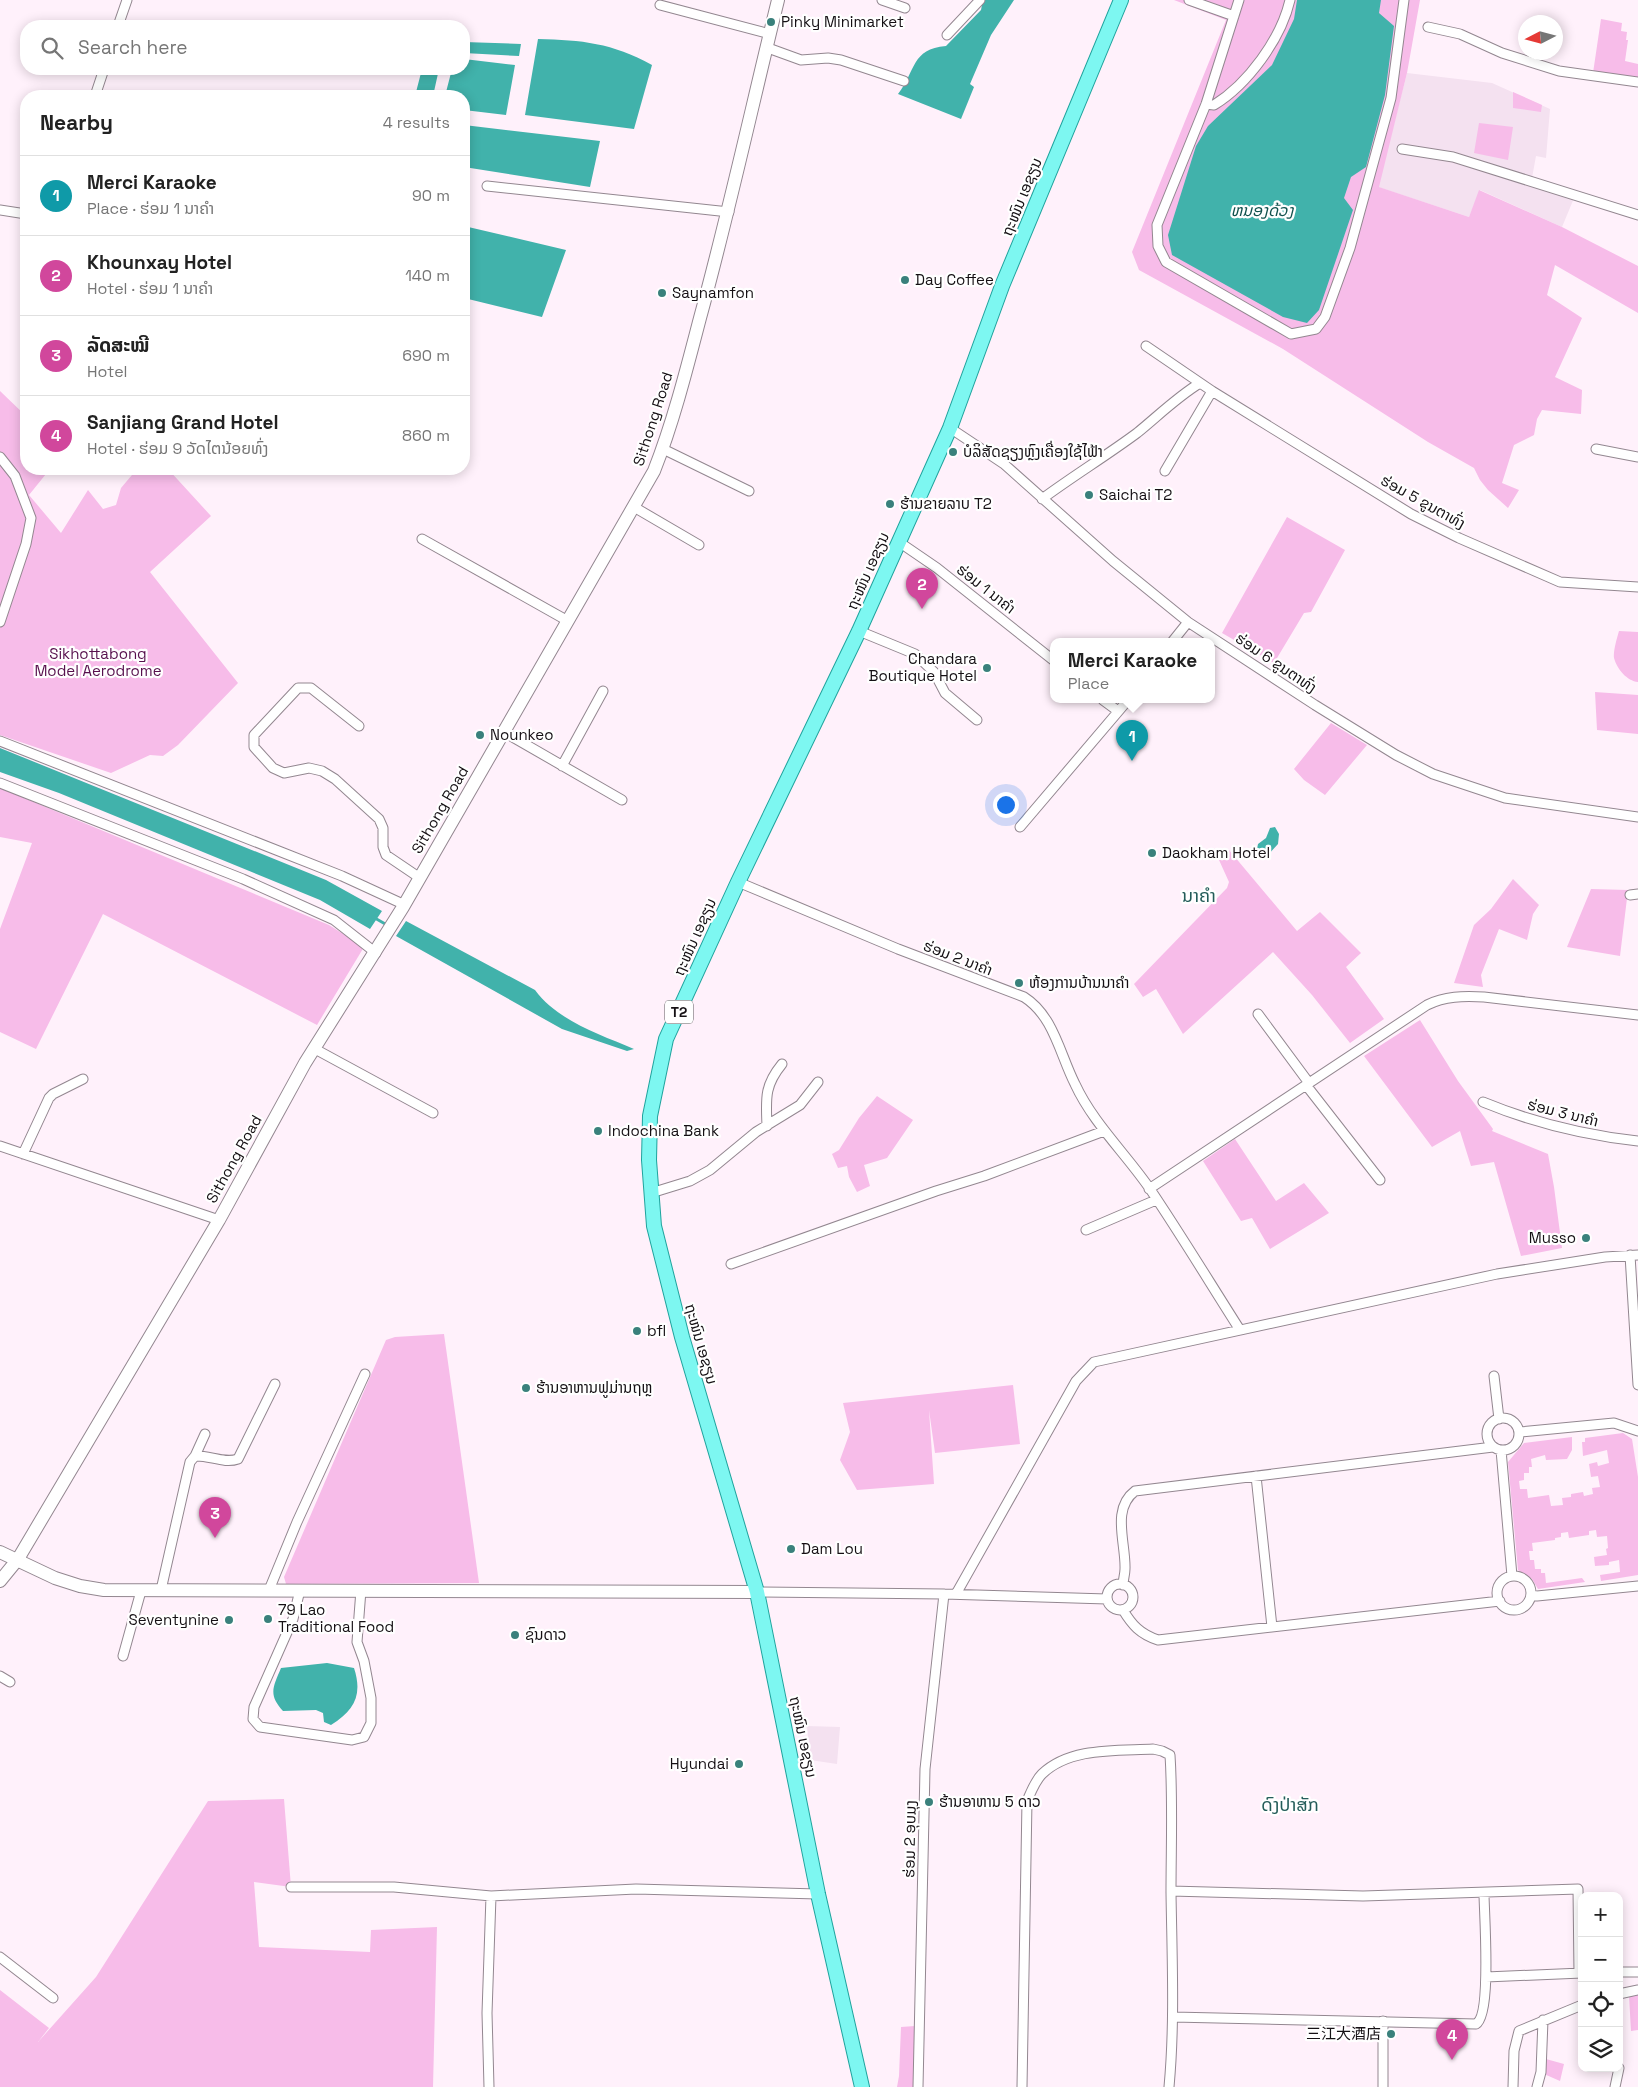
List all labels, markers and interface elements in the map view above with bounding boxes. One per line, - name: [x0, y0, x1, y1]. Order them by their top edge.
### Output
- place label: Pinky Minimarket: [781, 12, 904, 31]
- north arrow: [1518, 15, 1563, 60]
- marker: Pinky Minimarket: [765, 16, 777, 28]
- search box: [20, 20, 470, 75]
- icon: search: [38, 34, 66, 62]
- text: Search here: [78, 35, 188, 60]
- text: Nearby: [40, 109, 113, 136]
- text: 4 results: [383, 112, 450, 133]
- street label: ຖະໜົນ ເອຊຽນ: [997, 155, 1047, 239]
- text: Merci Karaoke: [87, 170, 217, 195]
- text: 1: [52, 185, 60, 206]
- text: 90 m: [412, 185, 450, 206]
- text: Place · ຮ່ອມ 1 ນາຄຳ: [87, 198, 214, 219]
- water label: ຫນອງດ້ວງ: [1231, 200, 1294, 221]
- text: Khounxay Hotel: [87, 250, 232, 275]
- text: 2: [51, 265, 61, 286]
- text: 140 m: [405, 265, 450, 286]
- place label: Day Coffee: [915, 270, 994, 289]
- marker: Day Coffee: [899, 274, 911, 286]
- text: Hotel · ຮ່ອມ 1 ນາຄຳ: [87, 278, 213, 299]
- place label: Saynamfon: [672, 283, 754, 302]
- marker: Saynamfon: [656, 287, 668, 299]
- text: ລັດສະໝີ: [87, 333, 149, 358]
- text: 3: [51, 345, 61, 366]
- text: 690 m: [402, 345, 450, 366]
- text: Hotel: [87, 361, 128, 382]
- street label: Sithong Road: [628, 369, 677, 468]
- text: Sanjiang Grand Hotel: [87, 410, 279, 435]
- text: 4: [51, 425, 61, 446]
- text: 860 m: [402, 425, 450, 446]
- text: Hotel · ຮ່ອມ 9 ວັດໄຕນ້ອຍທົ່ງ: [87, 438, 269, 459]
- place label: ບໍລິສັດຊຽງຫຼົງເຄື່ອງໃຊ້ໄຟ້າ: [963, 440, 1103, 462]
- marker: ບໍລິສັດຊຽງຫຼົງເຄື່ອງໃຊ້ໄຟ້າ: [947, 446, 959, 458]
- street label: ຮ່ອມ 5 ຂູນຕາທົ່ງ: [1377, 470, 1469, 533]
- place label: Saichai T2: [1099, 485, 1172, 504]
- marker: Saichai T2: [1083, 489, 1095, 501]
- place label: ຮ້ານຂາຍລາບ T2: [900, 494, 992, 513]
- marker: ຮ້ານຂາຍລາບ T2: [884, 498, 896, 510]
- street label: ຖະໜົນ ເອຊຽນ: [842, 529, 894, 613]
- street label: ຮ່ອມ 1 ນາຄຳ: [953, 560, 1020, 618]
- pin: 2: [906, 568, 938, 609]
- street label: ຮ່ອມ 6 ຂູນຕາທົ່ງ: [1231, 628, 1321, 698]
- popup: [1050, 638, 1215, 703]
- park label: Sikhottabong Model Aerodrome: [34, 644, 162, 680]
- text: Merci Karaoke: [1068, 648, 1197, 673]
- place label: Chandara Boutique Hotel: [868, 649, 977, 685]
- marker: Chandara Boutique Hotel: [981, 662, 993, 674]
- text: Place: [1068, 673, 1109, 694]
- pin: 1: [1116, 720, 1148, 761]
- place label: Nounkeo: [490, 725, 553, 744]
- marker: Nounkeo: [474, 729, 486, 741]
- street label: Sithong Road: [407, 763, 472, 857]
- your location: [993, 792, 1019, 818]
- place label: Daokham Hotel: [1162, 843, 1270, 862]
- marker: Daokham Hotel: [1146, 847, 1158, 859]
- district label: ນາຄຳ: [1182, 884, 1216, 907]
- street label: ຖະໜົນ ເອຊຽນ: [669, 895, 721, 979]
- street label: ຮ່ອມ 2 ນາຄຳ: [921, 936, 995, 979]
- place label: ຫ້ອງການບ້ານນາຄໍາ: [1029, 973, 1129, 992]
- marker: ຫ້ອງການບ້ານນາຄໍາ: [1013, 977, 1025, 989]
- road number: T2: [665, 1000, 693, 1024]
- street label: ຮ່ອມ 3 ນາຄຳ: [1526, 1095, 1601, 1131]
- street label: Sithong Road: [202, 1111, 266, 1206]
- place label: Indochina Bank: [608, 1121, 719, 1140]
- marker: Indochina Bank: [592, 1125, 604, 1137]
- place label: Musso: [1529, 1228, 1576, 1247]
- marker: Musso: [1580, 1232, 1592, 1244]
- street label: ຖະໜົນ ເອຊຽນ: [680, 1301, 722, 1387]
- place label: bfl: [647, 1321, 666, 1340]
- marker: bfl: [631, 1325, 643, 1337]
- place label: ຮ້ານອາຫານຟູມ່ານຖຫຼ: [536, 1378, 652, 1398]
- marker: ຮ້ານອາຫານຟູມ່ານຖຫຼ: [520, 1382, 532, 1394]
- pin: 3: [199, 1497, 231, 1538]
- place label: Dam Lou: [801, 1539, 863, 1558]
- marker: Dam Lou: [785, 1543, 797, 1555]
- place label: 79 Lao Traditional Food: [278, 1600, 394, 1636]
- place label: Seventynine: [129, 1610, 219, 1629]
- marker: 79 Lao Traditional Food: [262, 1613, 274, 1625]
- marker: Seventynine: [223, 1614, 235, 1626]
- place label: ຊົນດາວ: [525, 1625, 567, 1644]
- marker: ຊົນດາວ: [509, 1629, 521, 1641]
- street label: ຖະໜົນ ເອຊຽນ: [785, 1694, 821, 1780]
- place label: Hyundai: [670, 1754, 729, 1773]
- marker: Hyundai: [733, 1758, 745, 1770]
- place label: ຮ້ານອາຫານ 5 ດາວ: [939, 1792, 1041, 1811]
- district label: ດົງປ່າສັກ: [1261, 1793, 1319, 1816]
- marker: ຮ້ານອາຫານ 5 ດາວ: [923, 1796, 935, 1808]
- street label: ຮ່ອມ 2 ອຸບມຸງ: [899, 1800, 921, 1878]
- map controls: [1578, 1892, 1623, 2072]
- button: +: [1578, 1892, 1623, 1937]
- button: −: [1578, 1937, 1623, 1982]
- button: locate: [1578, 1982, 1623, 2027]
- pin: 4: [1436, 2019, 1468, 2060]
- place label: 三江大酒店: [1306, 2024, 1381, 2043]
- button: layers: [1578, 2027, 1623, 2072]
- marker: 三江大酒店: [1385, 2028, 1397, 2040]

